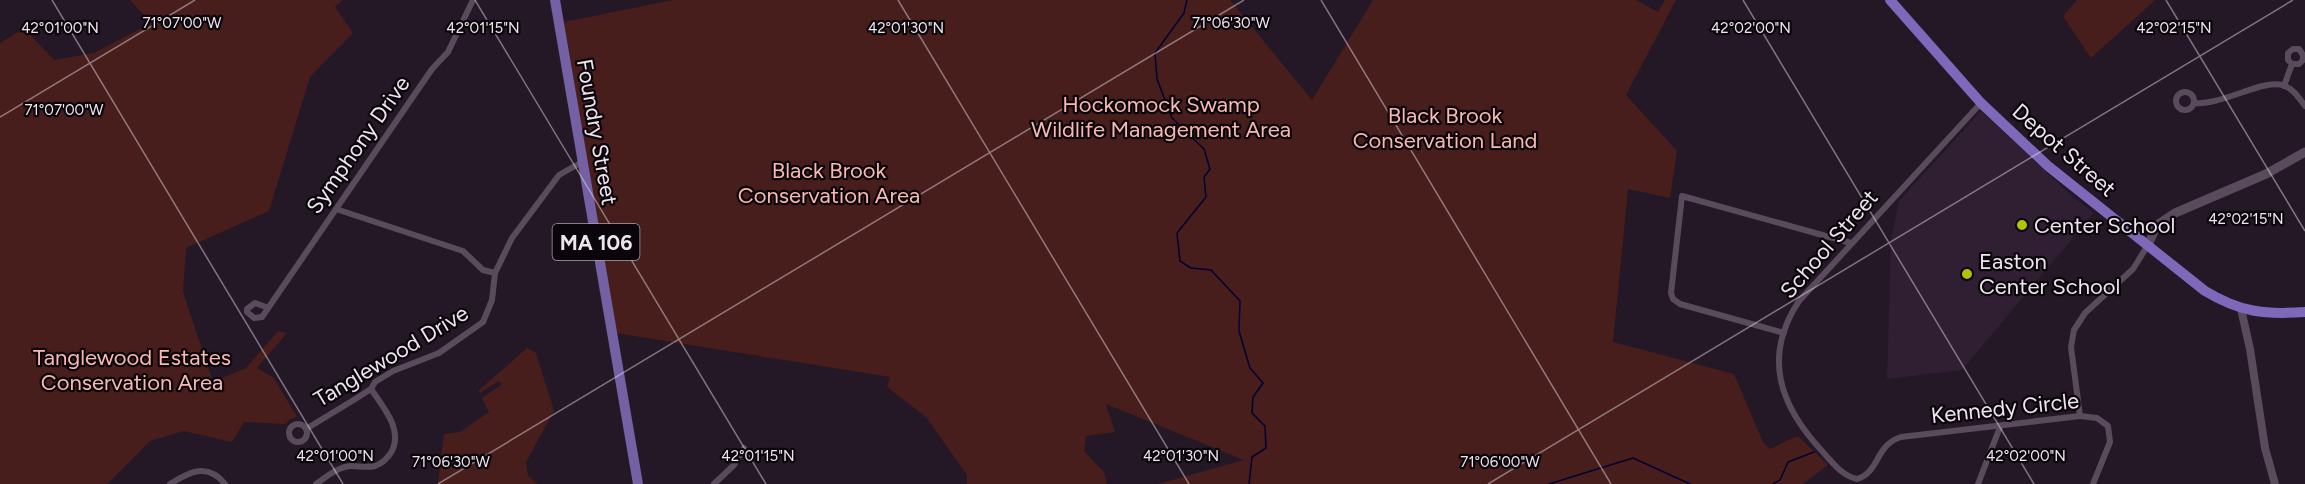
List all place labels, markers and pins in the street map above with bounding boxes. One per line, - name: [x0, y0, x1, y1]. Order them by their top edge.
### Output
- place label: Center School: [2034, 212, 2175, 239]
- marker: Center School: [2015, 218, 2029, 232]
- place label: Easton Center School: [1979, 248, 2120, 300]
- marker: Easton Center School: [1960, 267, 1974, 281]

